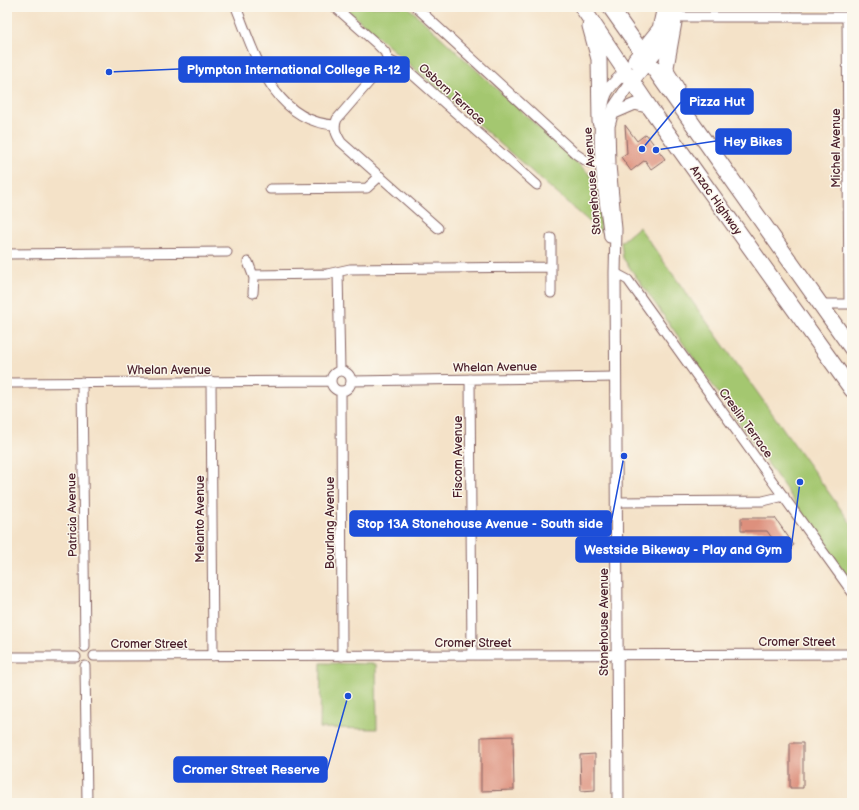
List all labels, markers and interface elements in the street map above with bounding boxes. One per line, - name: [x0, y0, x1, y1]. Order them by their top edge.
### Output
- callout: Plympton International College R-12: [179, 57, 409, 82]
- street label: Osborn Terrace: [415, 61, 488, 128]
- text: Plympton International College R-12: [187, 62, 401, 78]
- callout: Pizza Hut: [681, 89, 753, 114]
- text: Pizza Hut: [689, 94, 746, 110]
- street label: Michel Avenue: [829, 108, 844, 188]
- street label: Stonehouse Avenue: [580, 127, 605, 235]
- callout: Hey Bikes: [716, 129, 791, 154]
- text: Hey Bikes: [724, 134, 782, 150]
- street label: Anzac Highway: [686, 163, 745, 238]
- street label: Whelan Avenue: [453, 359, 537, 376]
- street label: Whelan Avenue: [127, 363, 211, 378]
- street label: Creslin Terrace: [715, 385, 776, 461]
- street label: Fiscom Avenue: [451, 416, 466, 498]
- street label: Patricia Avenue: [64, 473, 81, 557]
- street label: Melanto Avenue: [193, 475, 208, 563]
- street label: Bourlang Avenue: [323, 477, 338, 569]
- callout: Stop 13A Stonehouse Avenue - South side: [350, 511, 611, 536]
- text: Stop 13A Stonehouse Avenue - South side: [357, 516, 603, 532]
- callout: Westside Bikeway - Play and Gym: [576, 537, 791, 562]
- text: Westside Bikeway - Play and Gym: [584, 542, 782, 558]
- street label: Stonehouse Avenue: [597, 568, 612, 676]
- street label: Cromer Street: [759, 635, 836, 650]
- street label: Cromer Street: [435, 636, 512, 651]
- street label: Cromer Street: [111, 637, 188, 652]
- callout: Cromer Street Reserve: [174, 757, 327, 782]
- text: Cromer Street Reserve: [182, 762, 320, 778]

